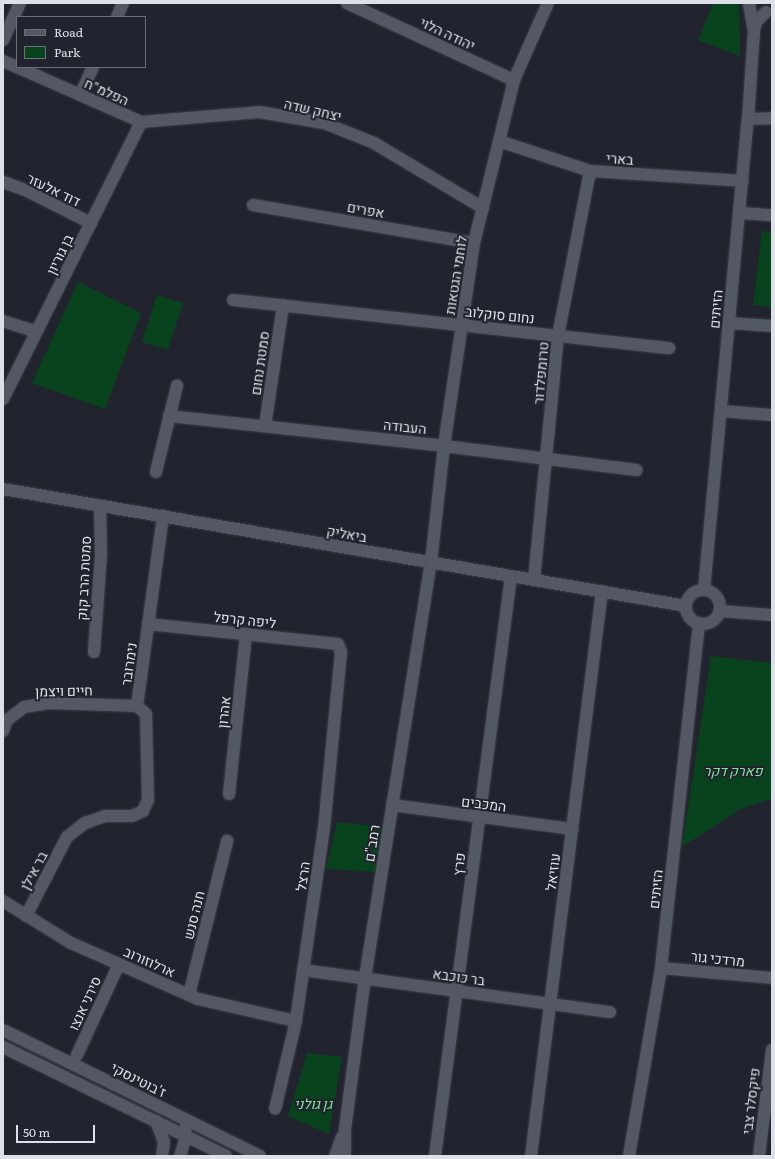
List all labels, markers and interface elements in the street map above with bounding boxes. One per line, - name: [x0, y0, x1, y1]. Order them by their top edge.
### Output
- street label: יהודה הלוי: [418, 13, 478, 53]
- legend: [16, 16, 146, 68]
- text: Road: [54, 23, 83, 41]
- text: Park: [54, 43, 80, 61]
- street label: הפלמ"ח: [82, 74, 132, 108]
- street label: יצחק שדה: [283, 94, 343, 124]
- street label: בארי: [606, 149, 634, 167]
- street label: דוד אלעזר: [24, 169, 84, 209]
- street label: אפרים: [346, 197, 386, 221]
- street label: בן גוריון: [42, 231, 76, 277]
- street label: לוחמי הגטאות: [440, 234, 470, 316]
- street label: הזיתים: [705, 289, 725, 329]
- street label: נחום סוקלוב: [464, 302, 536, 326]
- street label: סמטת נחום: [246, 330, 272, 396]
- street label: טרומפלדור: [529, 341, 551, 405]
- street label: העבודה: [383, 415, 427, 437]
- street label: ביאליק: [325, 521, 369, 545]
- street label: סמטת הרב קוק: [72, 535, 94, 621]
- street label: ליפה קרפל: [213, 607, 277, 631]
- street label: נימרובר: [117, 641, 139, 687]
- street label: חיים ויצמן: [35, 681, 93, 699]
- street label: אהרון: [213, 695, 233, 729]
- park label: פארק דקר: [704, 762, 762, 778]
- street label: המכבים: [461, 792, 507, 814]
- street label: רמב"ם: [360, 823, 382, 863]
- street label: בר אילן: [16, 848, 50, 892]
- street label: פרץ: [448, 851, 468, 877]
- street label: עוזיאל: [541, 852, 563, 892]
- street label: הרצל: [292, 860, 312, 892]
- street label: הזיתים: [645, 869, 665, 909]
- street label: חנה סנש: [179, 889, 207, 941]
- street label: ארלוזורוב: [122, 942, 178, 980]
- street label: מרדכי גור: [690, 947, 746, 969]
- street label: בר כוכבא: [432, 964, 486, 988]
- street label: סירני אנצו: [64, 973, 104, 1033]
- street label: ז'בוטינסקי: [109, 1058, 169, 1100]
- street label: פיקסלר צבי: [738, 1067, 762, 1135]
- park label: גן גולני: [294, 1095, 332, 1111]
- scale bar: [18, 1117, 97, 1143]
- text: 50 m: [23, 1123, 50, 1141]

